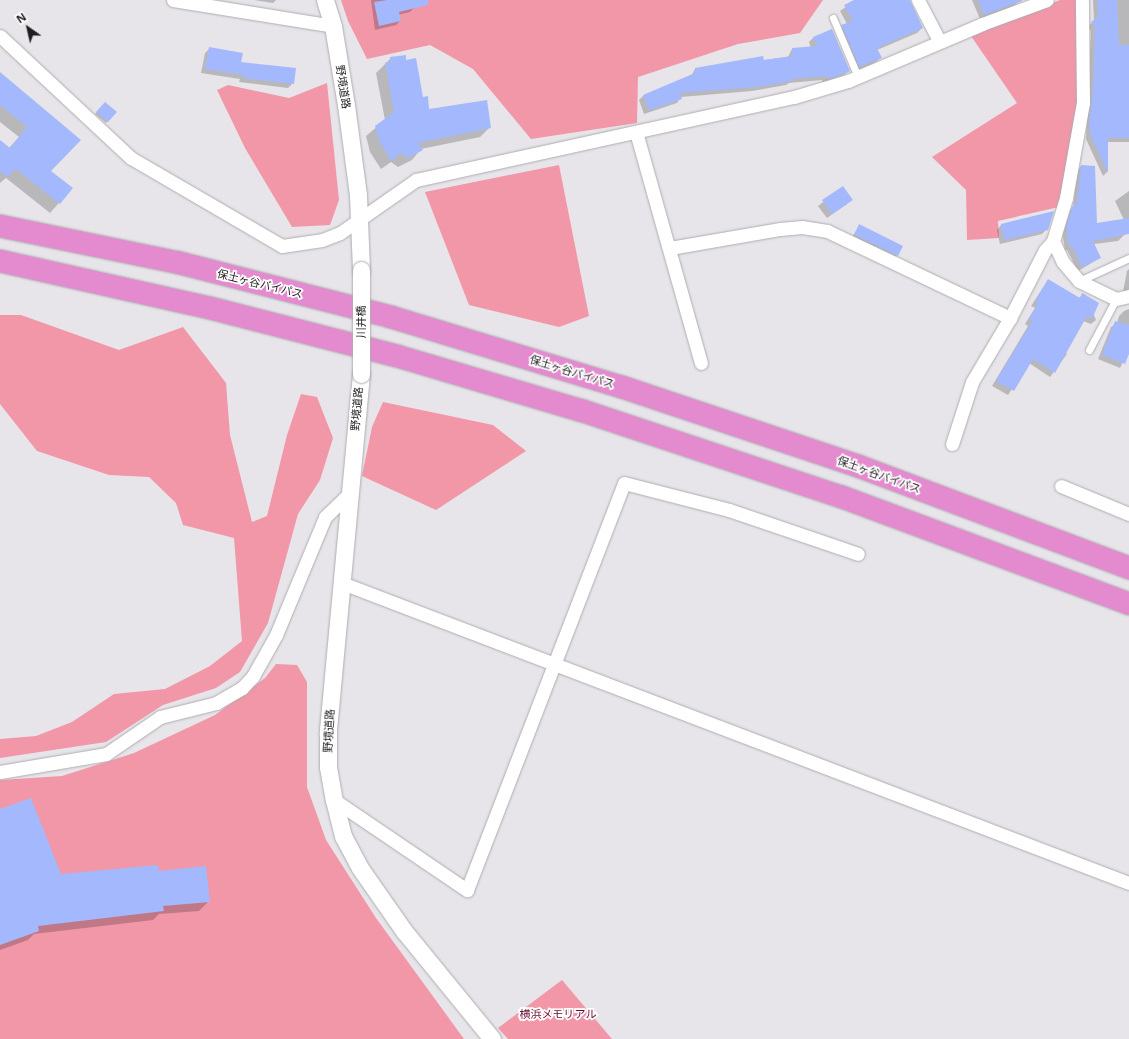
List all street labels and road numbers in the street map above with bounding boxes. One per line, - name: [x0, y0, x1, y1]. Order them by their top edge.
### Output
- street label: 野境道路: [333, 64, 353, 110]
- street label: 保土ヶ谷バイパス: [216, 267, 304, 301]
- street label: 川井橋: [354, 306, 368, 338]
- street label: 保土ヶ谷バイパス: [528, 353, 616, 391]
- street label: 野境道路: [349, 387, 365, 431]
- street label: 保土ヶ谷バイパス: [835, 454, 923, 496]
- street label: 野境道路: [321, 709, 337, 753]

